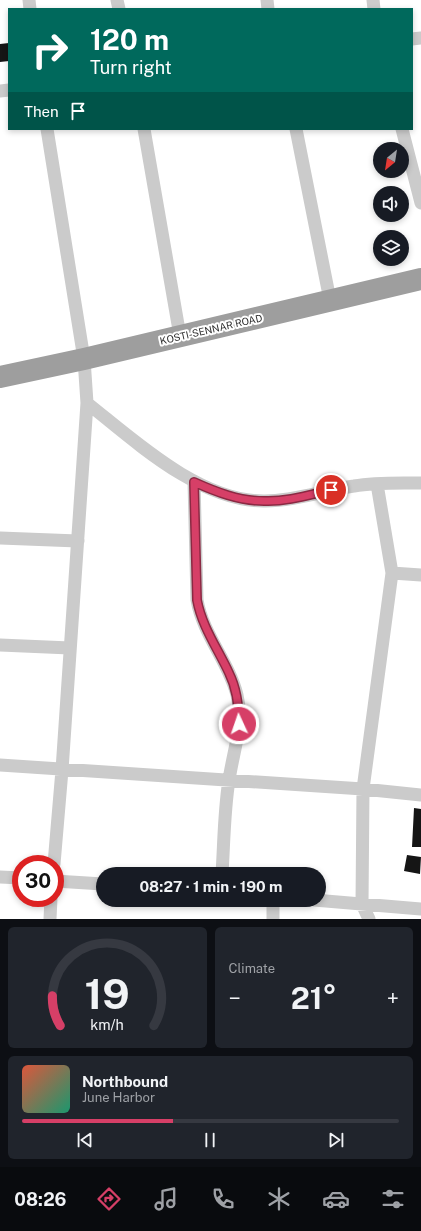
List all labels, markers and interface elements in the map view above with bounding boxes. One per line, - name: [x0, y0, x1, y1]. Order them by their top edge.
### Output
- text: 120 m: [90, 23, 169, 56]
- icon: right: [24, 24, 76, 76]
- text: Turn right: [90, 57, 172, 78]
- icon: arrive: [67, 100, 89, 122]
- text: Then: [24, 103, 59, 120]
- north arrow: [373, 142, 409, 178]
- map controls: [373, 142, 409, 266]
- button: sound: [373, 186, 409, 222]
- button: layers: [373, 230, 409, 266]
- street label: KOSTI-SENNAR ROAD: [158, 311, 264, 347]
- pin: [314, 473, 348, 507]
- icon: arrive: [320, 479, 342, 501]
- position arrow: [218, 703, 260, 745]
- speed limit sign: 30: [12, 855, 64, 907]
- text: 08:27 · 1 min · 190 m: [139, 878, 283, 895]
- text: Climate: [229, 961, 275, 976]
- text: 19: [85, 968, 130, 1017]
- text: 21°: [291, 980, 337, 1016]
- text: −: [229, 985, 241, 1011]
- text: +: [387, 985, 399, 1011]
- text: km/h: [90, 1015, 124, 1032]
- text: Northbound: [82, 1073, 168, 1090]
- text: June Harbor: [82, 1090, 155, 1105]
- icon: previous: [74, 1129, 96, 1151]
- icon: pause: [199, 1129, 221, 1151]
- icon: next: [325, 1129, 347, 1151]
- icon: directions: [95, 1185, 123, 1213]
- icon: music: [152, 1185, 180, 1213]
- icon: phone: [209, 1185, 237, 1213]
- icon: climate: [265, 1185, 293, 1213]
- icon: car: [322, 1185, 350, 1213]
- icon: filters: [379, 1185, 407, 1213]
- text: 08:26: [14, 1189, 67, 1210]

